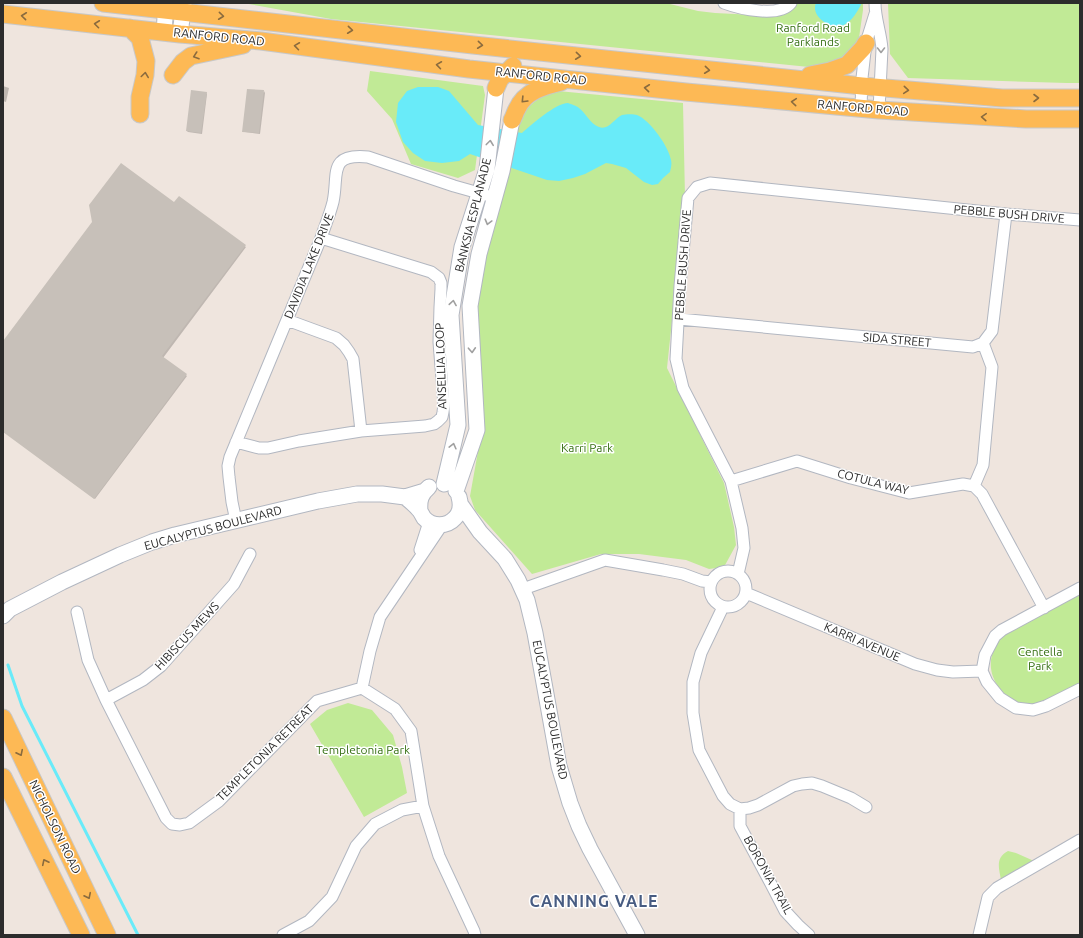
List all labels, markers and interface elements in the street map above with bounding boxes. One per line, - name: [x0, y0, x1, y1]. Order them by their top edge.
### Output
- one-way arrow: [21, 12, 27, 21]
- one-way arrow: [218, 12, 224, 21]
- one-way arrow: [94, 20, 100, 29]
- park label: Ranford Road Parklands: [776, 21, 850, 48]
- street label: RANFORD ROAD: [173, 25, 265, 48]
- one-way arrow: [347, 26, 354, 35]
- one-way arrow: [477, 41, 483, 50]
- one-way arrow: [294, 42, 301, 51]
- one-way arrow: [877, 47, 885, 53]
- one-way arrow: [192, 51, 199, 59]
- one-way arrow: [575, 51, 581, 60]
- one-way arrow: [436, 61, 442, 70]
- street label: RANFORD ROAD: [495, 64, 587, 87]
- one-way arrow: [704, 65, 710, 74]
- one-way arrow: [140, 72, 149, 79]
- one-way arrow: [644, 84, 650, 93]
- one-way arrow: [903, 85, 909, 94]
- one-way arrow: [1033, 94, 1039, 102]
- one-way arrow: [521, 95, 529, 103]
- street label: RANFORD ROAD: [817, 97, 909, 118]
- one-way arrow: [791, 98, 797, 107]
- one-way arrow: [981, 112, 987, 121]
- one-way arrow: [485, 140, 494, 146]
- street label: BANKSIA ESPLANADE: [452, 156, 493, 273]
- street label: PEBBLE BUSH DRIVE: [953, 202, 1065, 225]
- street label: PEBBLE BUSH DRIVE: [672, 209, 693, 321]
- street label: DAVIDIA LAKE DRIVE: [281, 211, 336, 321]
- one-way arrow: [484, 219, 493, 226]
- one-way arrow: [448, 300, 457, 306]
- street label: ANSELLIA LOOP: [432, 322, 449, 410]
- street label: SIDA STREET: [862, 330, 932, 349]
- one-way arrow: [468, 347, 477, 353]
- park label: Karri Park: [561, 441, 613, 454]
- one-way arrow: [448, 443, 457, 450]
- street label: COTULA WAY: [836, 466, 910, 497]
- street label: EUCALYPTUS BOULEVARD: [143, 503, 283, 552]
- street label: HIBISCUS MEWS: [152, 599, 221, 672]
- street label: KARRI AVENUE: [822, 620, 902, 664]
- street label: EUCALYPTUS BOULEVARD: [531, 639, 570, 781]
- park label: Centella Park: [1018, 645, 1062, 672]
- street label: TEMPLETONIA RETREAT: [214, 702, 316, 804]
- park label: Templetonia Park: [316, 743, 410, 756]
- one-way arrow: [15, 749, 23, 757]
- street label: NICHOLSON ROAD: [27, 778, 84, 876]
- street label: BORONIA TRAIL: [742, 833, 795, 916]
- one-way arrow: [42, 859, 50, 867]
- one-way arrow: [83, 891, 91, 899]
- district label: CANNING VALE: [529, 892, 659, 910]

